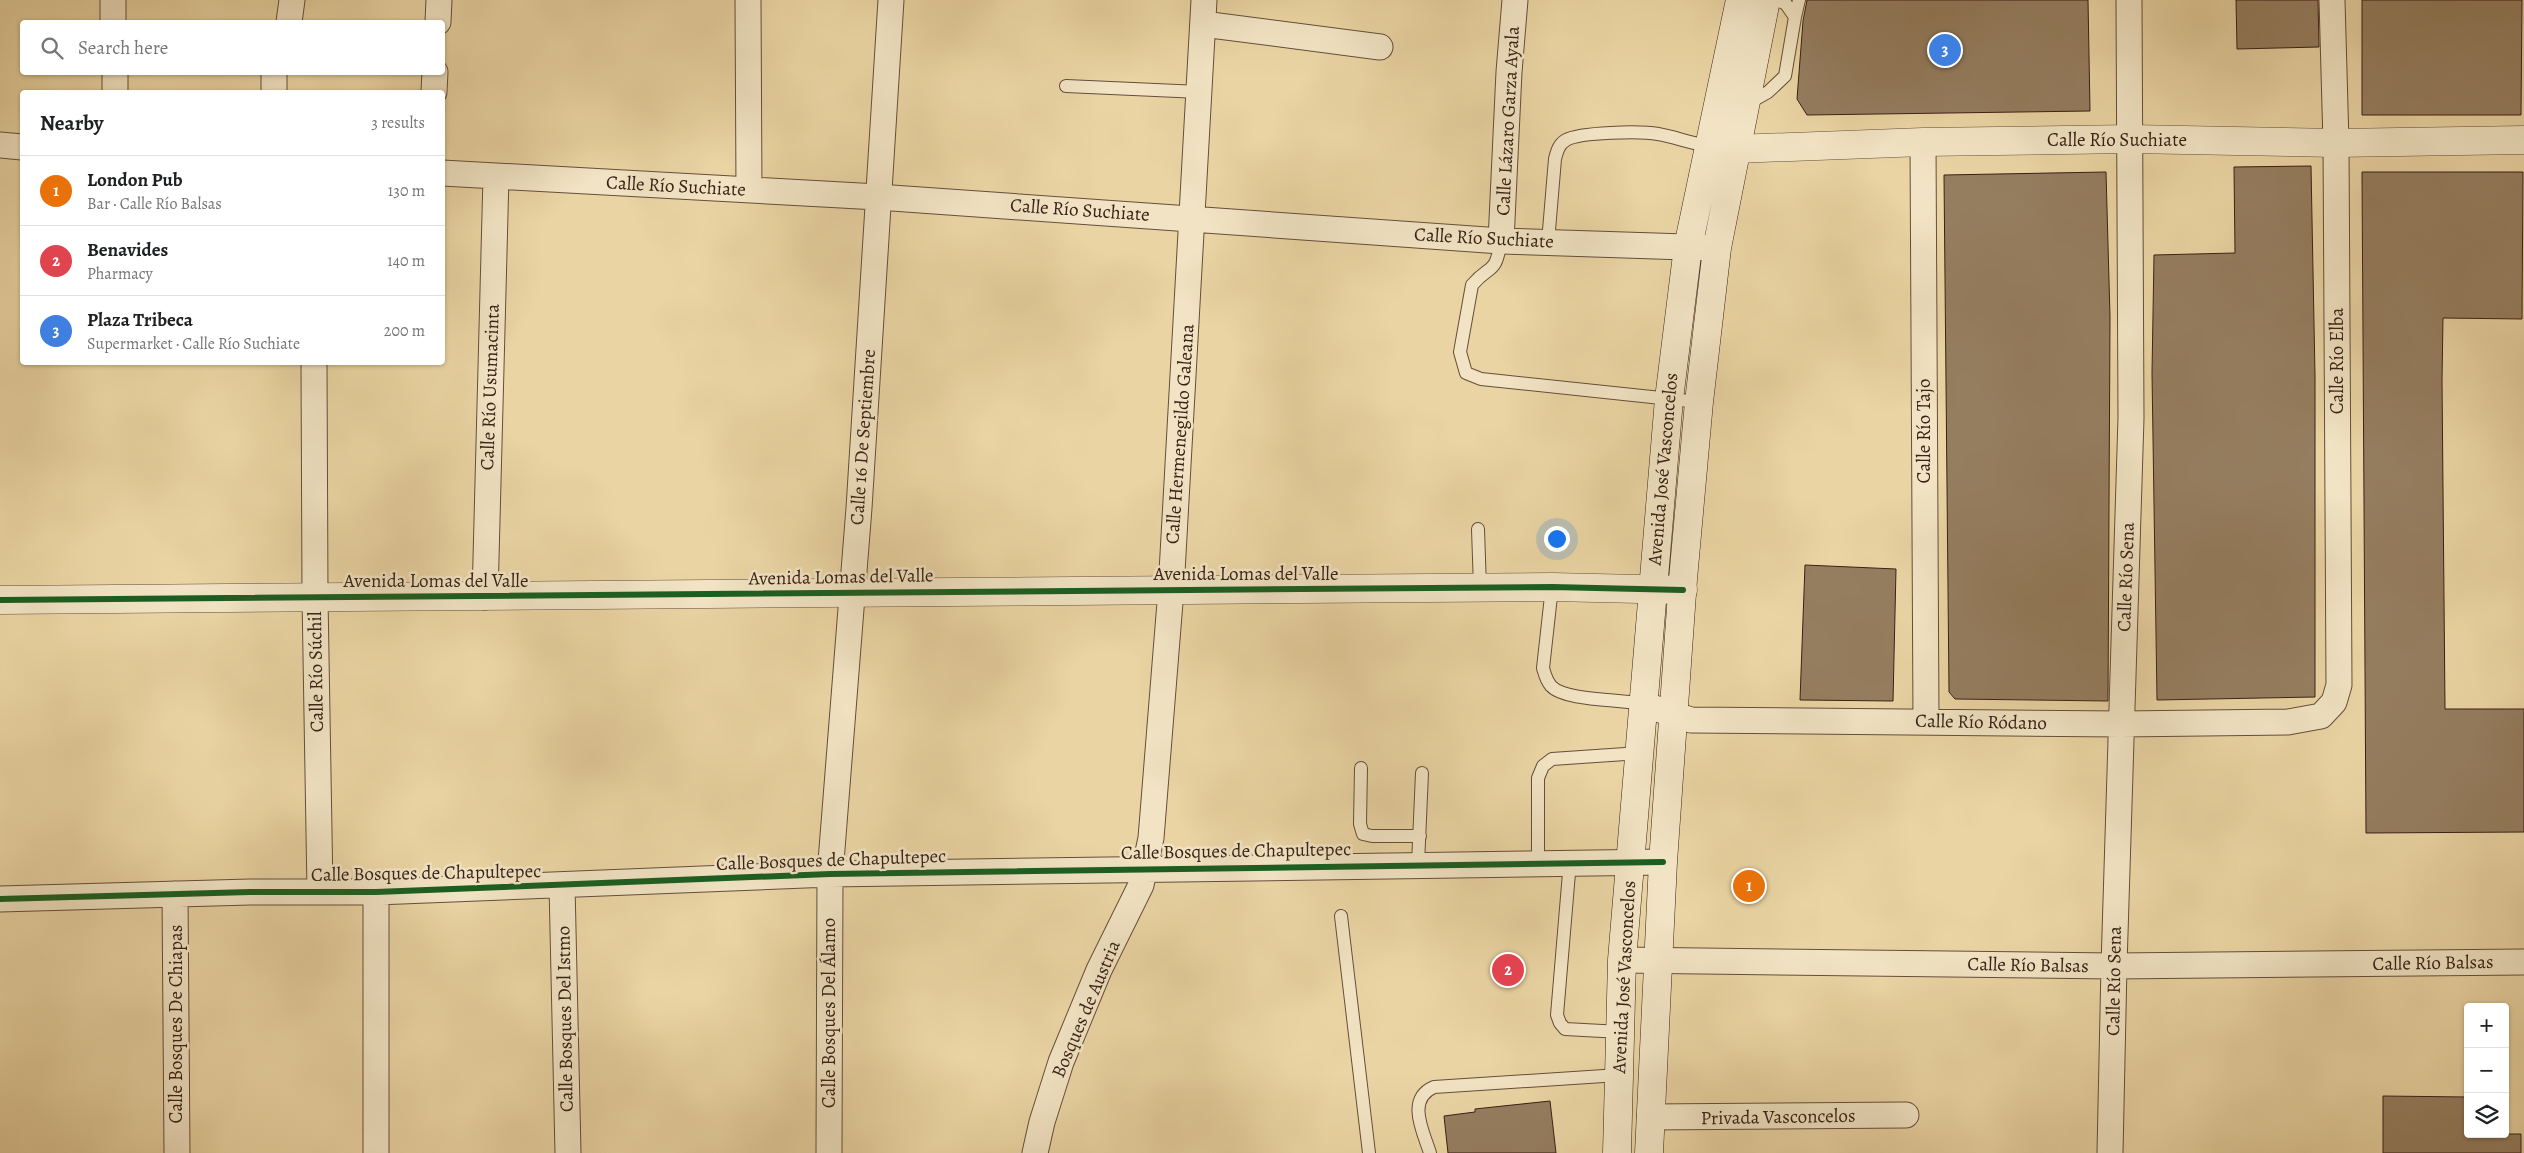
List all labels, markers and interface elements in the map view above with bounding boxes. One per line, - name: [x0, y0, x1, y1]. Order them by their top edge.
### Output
- search box: [20, 20, 445, 75]
- street label: Calle Lázaro Garza Ayala: [1490, 25, 1526, 216]
- pin: 3: [1929, 31, 1961, 69]
- icon: search: [38, 34, 66, 62]
- text: Search here: [78, 35, 168, 61]
- text: Nearby: [40, 109, 103, 137]
- text: 3 results: [371, 112, 425, 134]
- street label: Calle Río Suchiate: [2047, 127, 2187, 153]
- text: London Pub: [87, 167, 183, 193]
- street label: Calle Río Suchiate: [605, 169, 747, 203]
- text: 1: [53, 180, 59, 202]
- text: 130 m: [388, 180, 425, 202]
- street label: Calle Río Suchiate: [1009, 192, 1151, 228]
- text: Bar · Calle Río Balsas: [87, 193, 222, 215]
- street label: Calle Río Suchiate: [1413, 221, 1555, 255]
- text: Benavides: [87, 237, 168, 263]
- text: 2: [52, 250, 60, 272]
- text: 140 m: [387, 250, 425, 272]
- text: Pharmacy: [87, 263, 153, 285]
- street label: Calle Río Usumacinta: [474, 303, 506, 471]
- text: Plaza Tribeca: [87, 307, 193, 333]
- street label: Calle Río Elba: [2324, 308, 2350, 414]
- text: 3: [53, 320, 59, 342]
- text: 200 m: [384, 320, 425, 342]
- street label: Calle Hermenegildo Galeana: [1159, 323, 1201, 545]
- text: Supermarket · Calle Río Suchiate: [87, 333, 300, 355]
- street label: Calle 16 De Septiembre: [844, 348, 882, 526]
- street label: Avenida José Vasconcelos: [1642, 372, 1684, 567]
- street label: Calle Río Tajo: [1911, 379, 1937, 483]
- street label: Calle Río Sena: [2111, 522, 2141, 632]
- your location: [1544, 526, 1570, 552]
- street label: Avenida Lomas del Valle: [1153, 561, 1338, 587]
- street label: Avenida Lomas del Valle: [747, 562, 934, 592]
- street label: Avenida Lomas del Valle: [343, 568, 528, 594]
- street label: Calle Río Súchil: [302, 611, 330, 733]
- street label: Calle Río Ródano: [1915, 708, 2047, 736]
- street label: Calle Bosques de Chapultepec: [1121, 836, 1351, 866]
- street label: Calle Bosques de Chapultepec: [715, 843, 947, 877]
- street label: Calle Bosques de Chapultepec: [311, 858, 541, 888]
- pin: 1: [1733, 867, 1765, 905]
- street label: Avenida José Vasconcelos: [1606, 880, 1642, 1075]
- street label: Calle Bosques Del Álamo: [816, 918, 842, 1108]
- street label: Calle Bosques De Chiapas: [163, 925, 189, 1123]
- street label: Calle Bosques Del Istmo: [550, 926, 580, 1112]
- street label: Calle Río Sena: [2100, 926, 2128, 1036]
- street label: Bosques de Austria: [1045, 936, 1127, 1082]
- street label: Calle Río Balsas: [2372, 949, 2494, 977]
- pin: 2: [1492, 951, 1524, 989]
- street label: Calle Río Balsas: [1967, 951, 2089, 979]
- map controls: [2464, 1003, 2509, 1138]
- button: +: [2464, 1003, 2509, 1048]
- button: −: [2464, 1048, 2509, 1093]
- button: layers: [2464, 1093, 2509, 1138]
- street label: Privada Vasconcelos: [1700, 1103, 1856, 1131]

